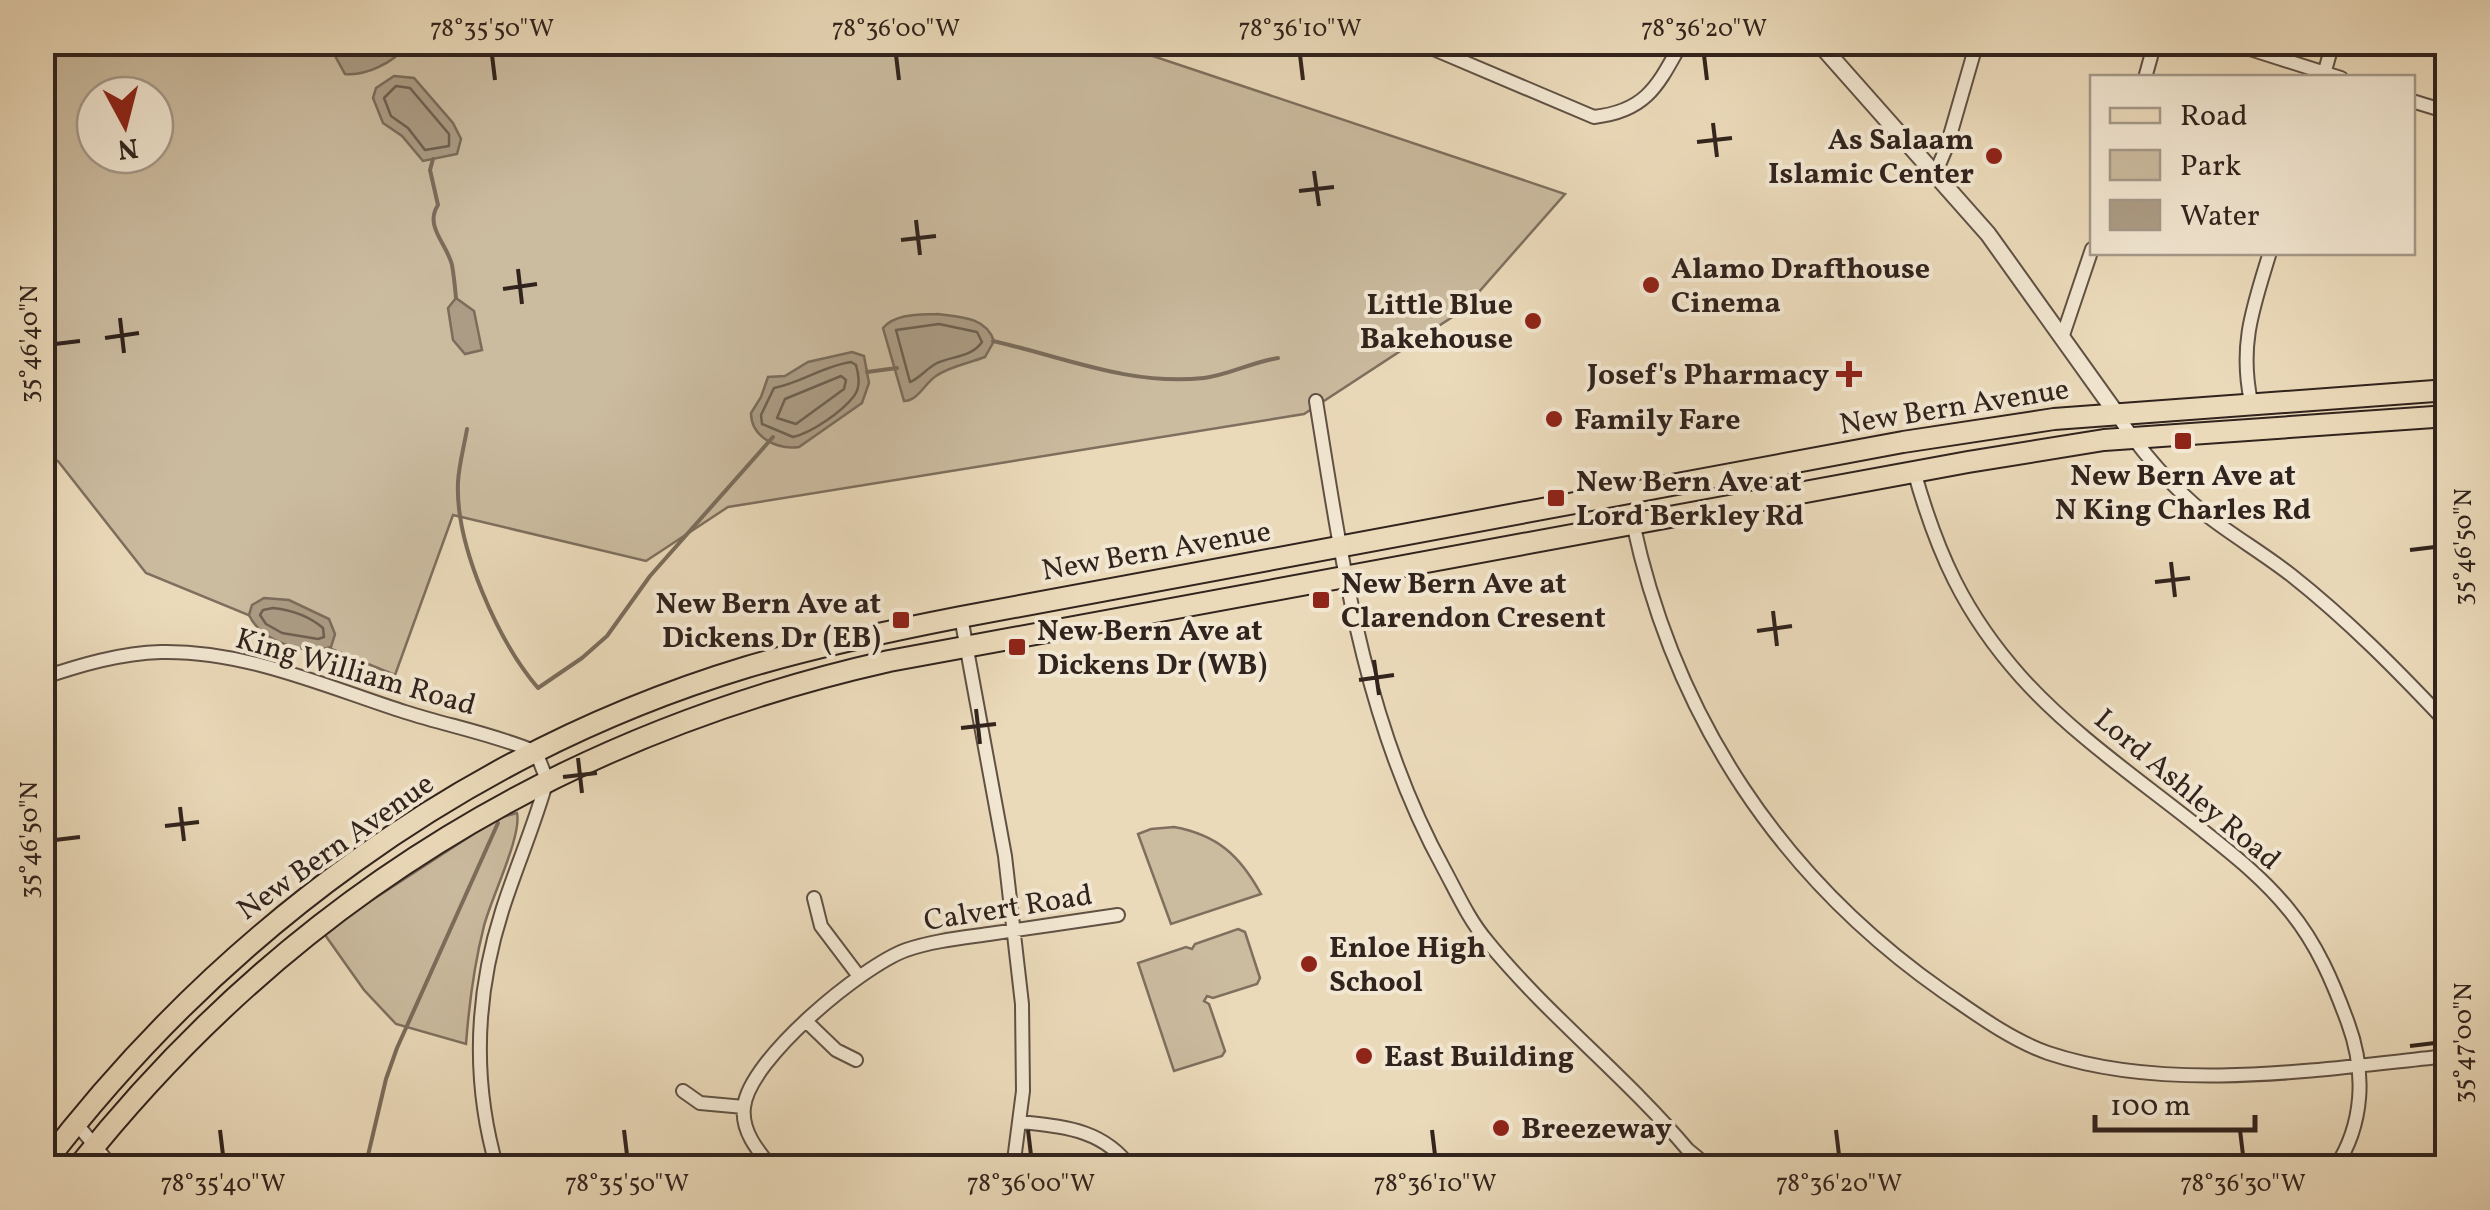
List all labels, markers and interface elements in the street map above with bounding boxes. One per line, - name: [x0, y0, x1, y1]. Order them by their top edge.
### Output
- text: 78°35'50"W: [430, 12, 554, 47]
- text: 78°36'00"W: [832, 12, 960, 47]
- text: 78°36'10"W: [1239, 12, 1361, 47]
- text: 78°36'20"W: [1641, 12, 1767, 47]
- north arrow: [75, 75, 175, 175]
- legend: [2090, 75, 2415, 255]
- text: Road: [2180, 96, 2248, 138]
- place label: As Salaam Islamic Center: [1768, 120, 1974, 196]
- text: N: [115, 127, 140, 168]
- marker: As Salaam Islamic Center: [1983, 145, 2005, 167]
- text: Park: [2180, 146, 2241, 188]
- text: Water: [2180, 196, 2260, 238]
- place label: Alamo Drafthouse Cinema: [1671, 249, 1930, 325]
- marker: Alamo Drafthouse Cinema: [1640, 274, 1662, 296]
- text: 35°46'40"N: [13, 285, 48, 403]
- place label: Little Blue Bakehouse: [1360, 285, 1513, 361]
- marker: Little Blue Bakehouse: [1522, 310, 1544, 332]
- place label: Josef's Pharmacy: [1586, 355, 1829, 397]
- marker: Josef's Pharmacy: [1838, 363, 1860, 385]
- street label: New Bern Avenue: [1836, 369, 2072, 447]
- place label: Family Fare: [1574, 400, 1741, 442]
- marker: Family Fare: [1543, 408, 1565, 430]
- marker: New Bern Ave at N King Charles Rd: [2172, 430, 2194, 452]
- place label: New Bern Ave at N King Charles Rd: [2055, 456, 2311, 532]
- place label: New Bern Ave at Lord Berkley Rd: [1576, 462, 1804, 538]
- marker: New Bern Ave at Lord Berkley Rd: [1545, 487, 1567, 509]
- text: 35°46'50"N: [2447, 488, 2482, 606]
- street label: New Bern Avenue: [1038, 511, 1274, 593]
- place label: New Bern Ave at Clarendon Cresent: [1341, 564, 1606, 640]
- place label: New Bern Ave at Dickens Dr (EB): [655, 584, 881, 660]
- marker: New Bern Ave at Clarendon Cresent: [1310, 589, 1332, 611]
- marker: New Bern Ave at Dickens Dr (EB): [890, 609, 912, 631]
- place label: New Bern Ave at Dickens Dr (WB): [1037, 611, 1267, 687]
- street label: King William Road: [230, 619, 481, 727]
- marker: New Bern Ave at Dickens Dr (WB): [1006, 636, 1028, 658]
- street label: Lord Ashley Road: [2084, 700, 2289, 881]
- street label: New Bern Avenue: [229, 764, 443, 931]
- text: 35°46'50"N: [13, 781, 48, 899]
- street label: Calvert Road: [921, 875, 1096, 943]
- place label: Enloe High School: [1329, 928, 1486, 1004]
- marker: Enloe High School: [1298, 953, 1320, 975]
- text: 35°47'00"N: [2447, 983, 2482, 1103]
- place label: East Building: [1384, 1037, 1574, 1079]
- marker: East Building: [1353, 1045, 1375, 1067]
- scale bar: [2095, 1070, 2255, 1132]
- text: 100 m: [2110, 1086, 2191, 1128]
- place label: Breezeway: [1521, 1109, 1672, 1151]
- marker: Breezeway: [1490, 1117, 1512, 1139]
- text: 78°35'40"W: [160, 1167, 286, 1202]
- text: 78°35'50"W: [565, 1167, 689, 1202]
- text: 78°36'00"W: [967, 1167, 1095, 1202]
- text: 78°36'10"W: [1374, 1167, 1496, 1202]
- text: 78°36'20"W: [1776, 1167, 1902, 1202]
- text: 78°36'30"W: [2180, 1167, 2306, 1202]

